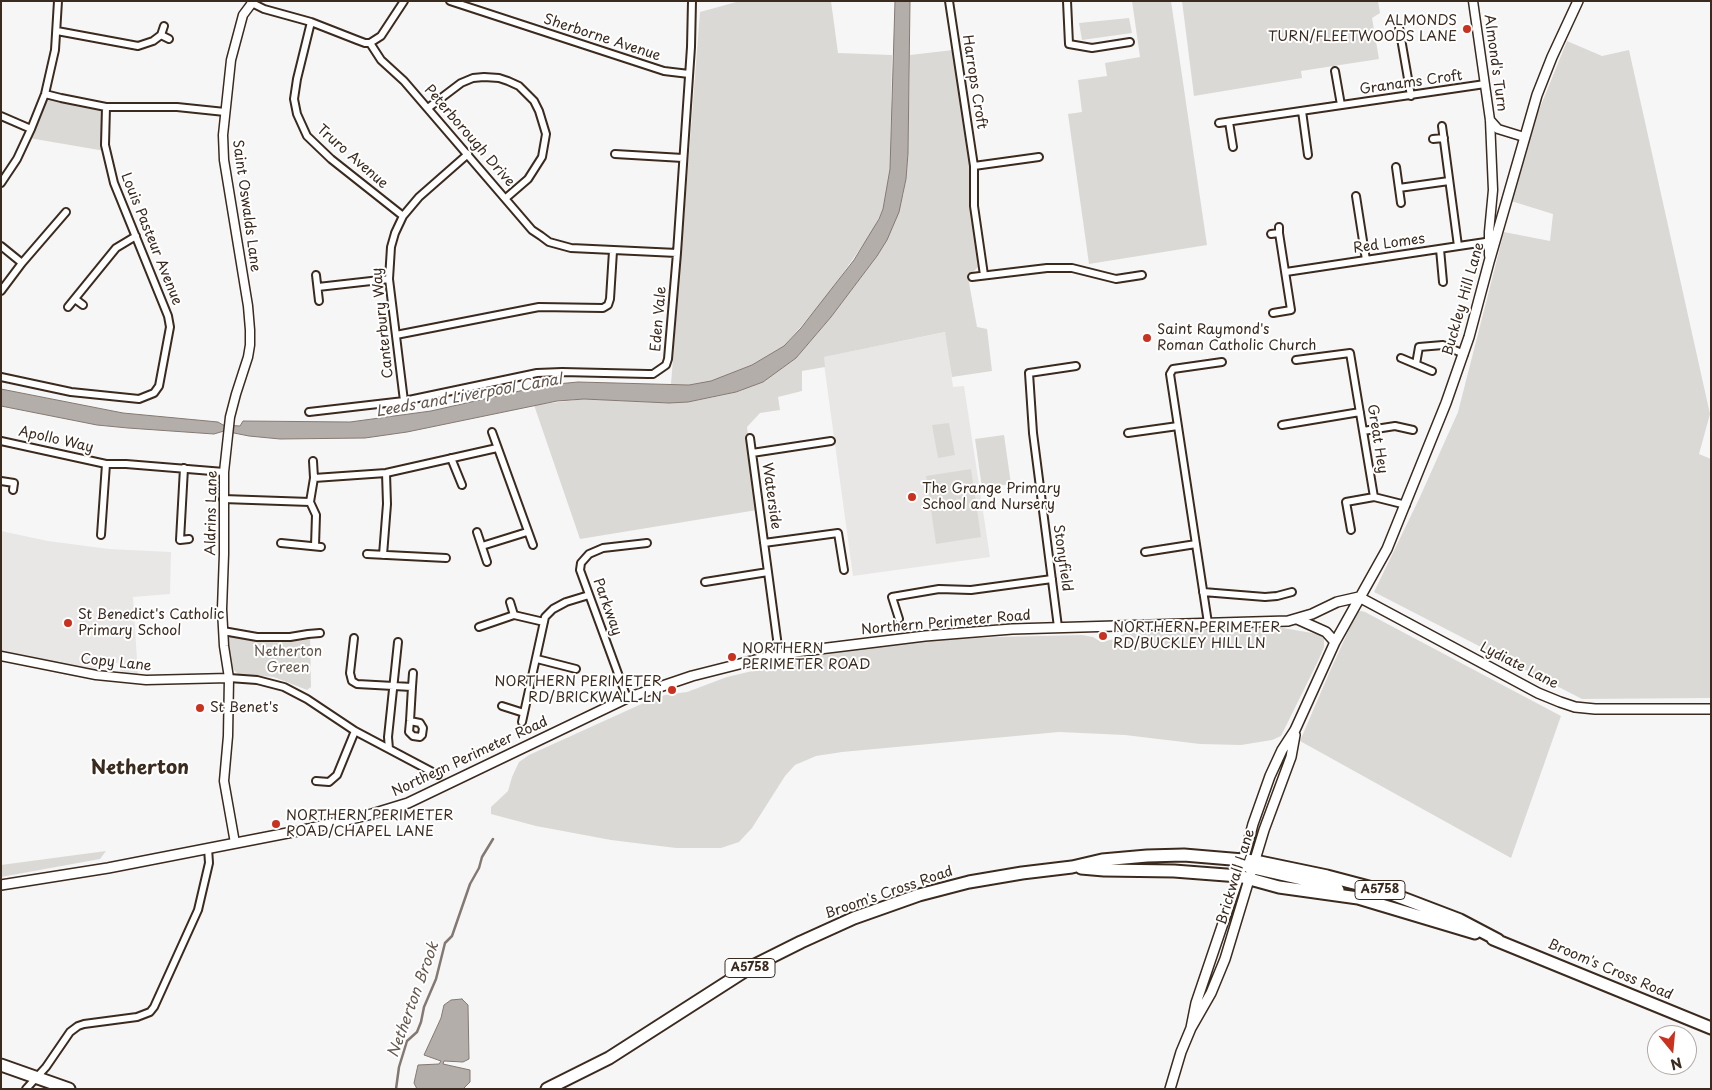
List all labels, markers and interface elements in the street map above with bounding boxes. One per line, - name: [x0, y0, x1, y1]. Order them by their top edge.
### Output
- street label: Sherborne Avenue: [541, 11, 663, 65]
- place label: ALMONDS TURN/FLEETWOODS LANE: [1268, 13, 1457, 46]
- street label: Almond's Turn: [1480, 13, 1510, 113]
- marker: ALMONDS TURN/FLEETWOODS LANE: [1461, 23, 1473, 35]
- street label: Harrops Croft: [958, 34, 990, 130]
- street label: Granams Croft: [1359, 67, 1463, 99]
- street label: Peterborough Drive: [420, 82, 518, 190]
- street label: Truro Avenue: [313, 121, 391, 193]
- street label: Saint Oswalds Lane: [228, 139, 264, 273]
- street label: Louis Pasteur Avenue: [117, 170, 185, 308]
- street label: Red Lomes: [1352, 231, 1426, 257]
- street label: Buckley Hill Lane: [1440, 240, 1488, 358]
- street label: Canterbury Way: [369, 267, 397, 379]
- street label: Eden Vale: [648, 286, 670, 352]
- place label: Saint Raymond's Roman Catholic Church: [1157, 322, 1316, 354]
- marker: Saint Raymond's Roman Catholic Church: [1141, 332, 1153, 344]
- water label: Leeds and Liverpool Canal: [375, 371, 563, 421]
- street label: Great Hey: [1363, 403, 1391, 475]
- street label: Apollo Way: [17, 423, 95, 457]
- street label: Waterside: [758, 461, 784, 531]
- street label: Aldrins Lane: [203, 470, 221, 556]
- place label: The Grange Primary School and Nursery: [922, 481, 1061, 514]
- marker: The Grange Primary School and Nursery: [906, 491, 918, 503]
- street label: Stonyfield: [1049, 523, 1075, 593]
- street label: Parkway: [589, 576, 625, 638]
- place label: St Benedict's Catholic Primary School: [78, 607, 224, 640]
- street label: Northern Perimeter Road: [861, 607, 1031, 639]
- marker: St Benedict's Catholic Primary School: [62, 617, 74, 629]
- place label: NORTHERN PERIMETER RD/BUCKLEY HILL LN: [1113, 620, 1280, 652]
- marker: NORTHERN PERIMETER RD/BUCKLEY HILL LN: [1097, 630, 1109, 642]
- street label: Lydiate Lane: [1477, 639, 1561, 693]
- place label: NORTHERN PERIMETER ROAD: [742, 641, 871, 674]
- park label: Netherton Green: [254, 644, 322, 676]
- street label: Copy Lane: [80, 651, 152, 675]
- marker: NORTHERN PERIMETER ROAD: [726, 651, 738, 663]
- place label: NORTHERN PERIMETER RD/BRICKWALL LN: [495, 674, 662, 706]
- marker: NORTHERN PERIMETER RD/BRICKWALL LN: [666, 684, 678, 696]
- place label: St Benet's: [210, 700, 278, 716]
- marker: St Benet's: [194, 702, 206, 714]
- street label: Northern Perimeter Road: [389, 713, 551, 801]
- district label: Netherton: [91, 758, 189, 780]
- place label: NORTHERN PERIMETER ROAD/CHAPEL LANE: [286, 808, 453, 840]
- marker: NORTHERN PERIMETER ROAD/CHAPEL LANE: [270, 818, 282, 830]
- street label: Brickwall Lane: [1213, 827, 1259, 927]
- street label: Broom's Cross Road: [823, 863, 955, 923]
- road number: A5758: [1355, 880, 1405, 900]
- street label: Broom's Cross Road: [1545, 936, 1675, 1004]
- water label: Netherton Brook: [385, 940, 443, 1060]
- road number: A5758: [725, 958, 775, 978]
- north arrow: [1647, 1025, 1697, 1075]
- text: N: [1668, 1052, 1685, 1076]

